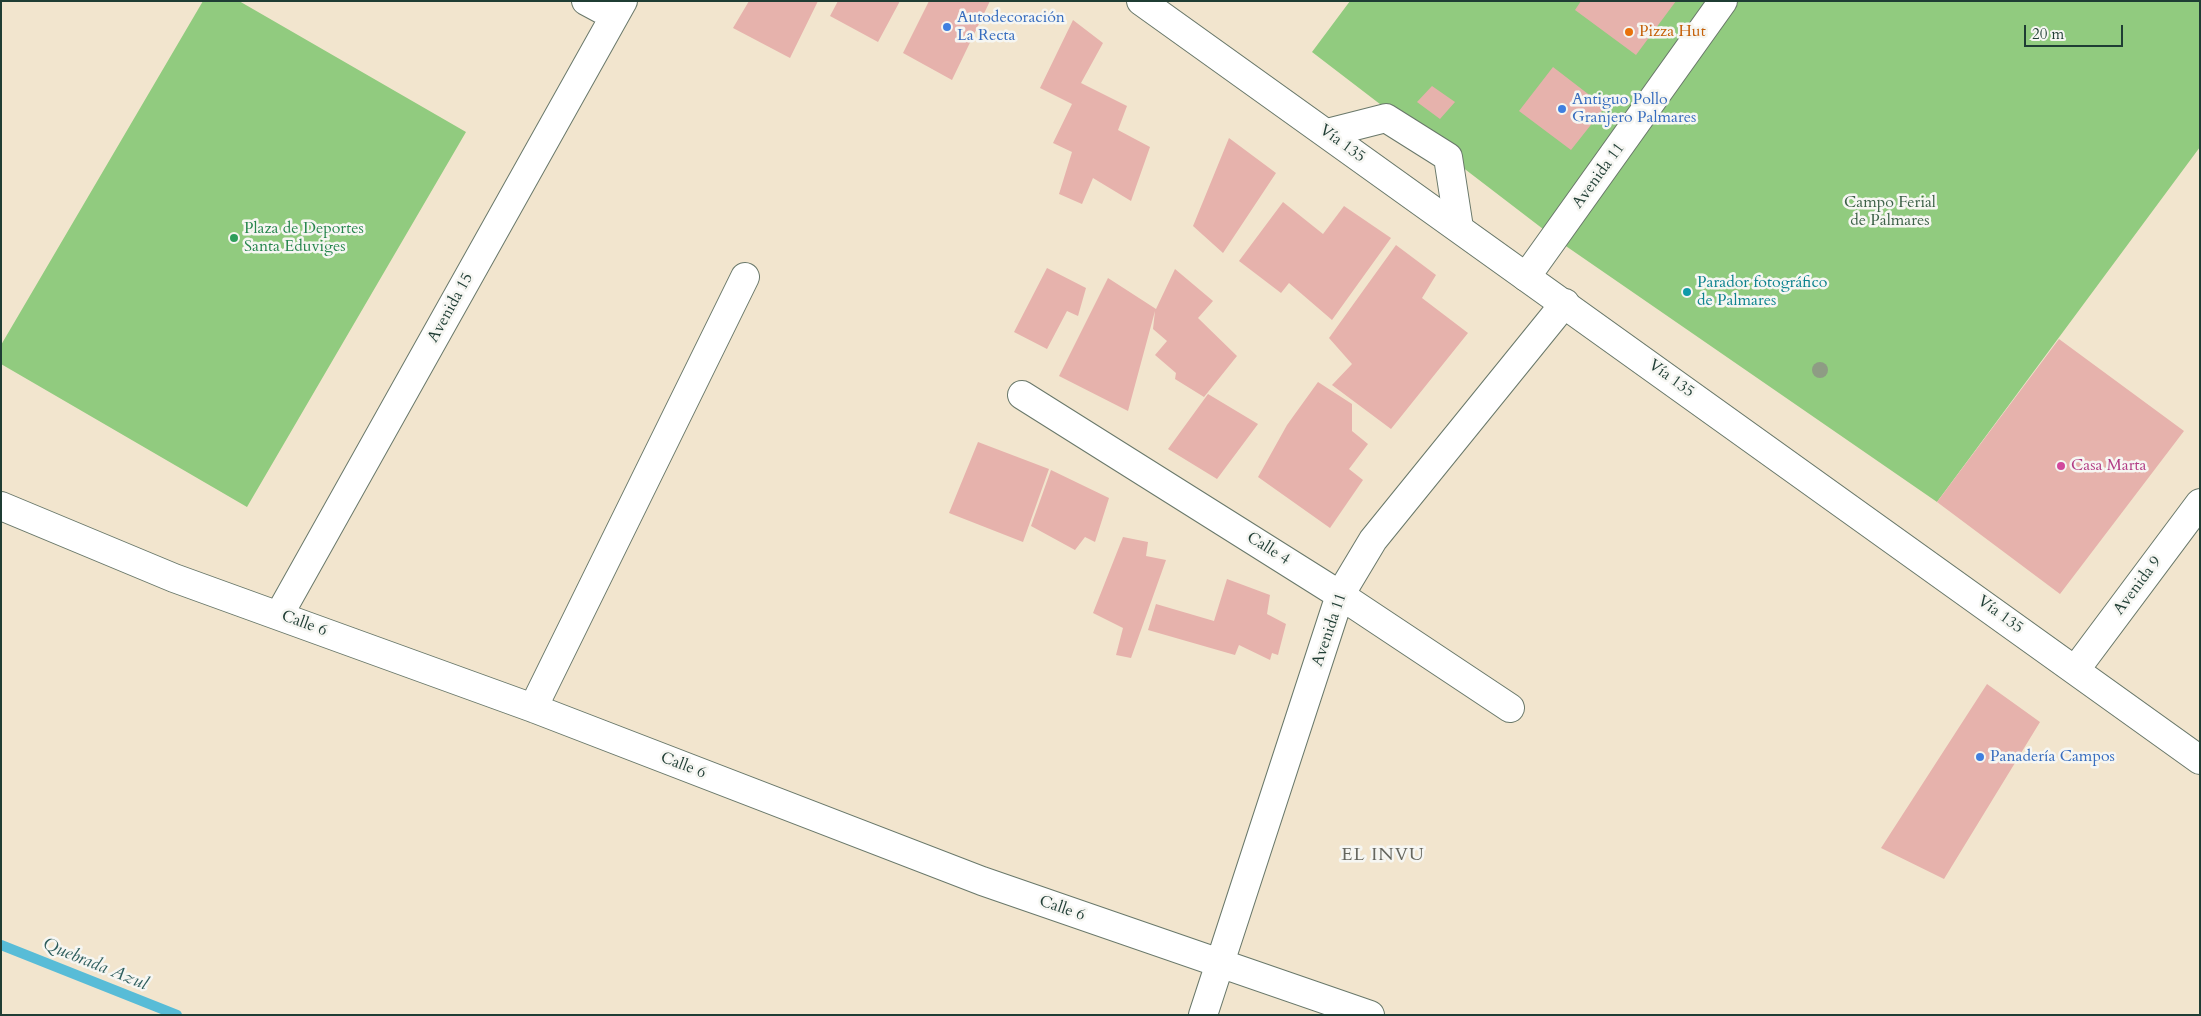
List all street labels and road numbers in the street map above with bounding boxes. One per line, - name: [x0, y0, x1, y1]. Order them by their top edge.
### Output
- street label: Vía 135: [1315, 121, 1369, 167]
- street label: Avenida 11: [1569, 139, 1629, 213]
- street label: Avenida 15: [424, 270, 478, 346]
- street label: Vía 135: [1644, 356, 1698, 402]
- street label: Calle 4: [1243, 528, 1293, 570]
- street label: Avenida 9: [2110, 553, 2166, 619]
- street label: Avenida 11: [1308, 591, 1352, 669]
- street label: Vía 135: [1973, 592, 2027, 638]
- street label: Calle 6: [279, 607, 329, 641]
- street label: Calle 6: [658, 749, 708, 783]
- street label: Calle 6: [1037, 892, 1087, 926]

